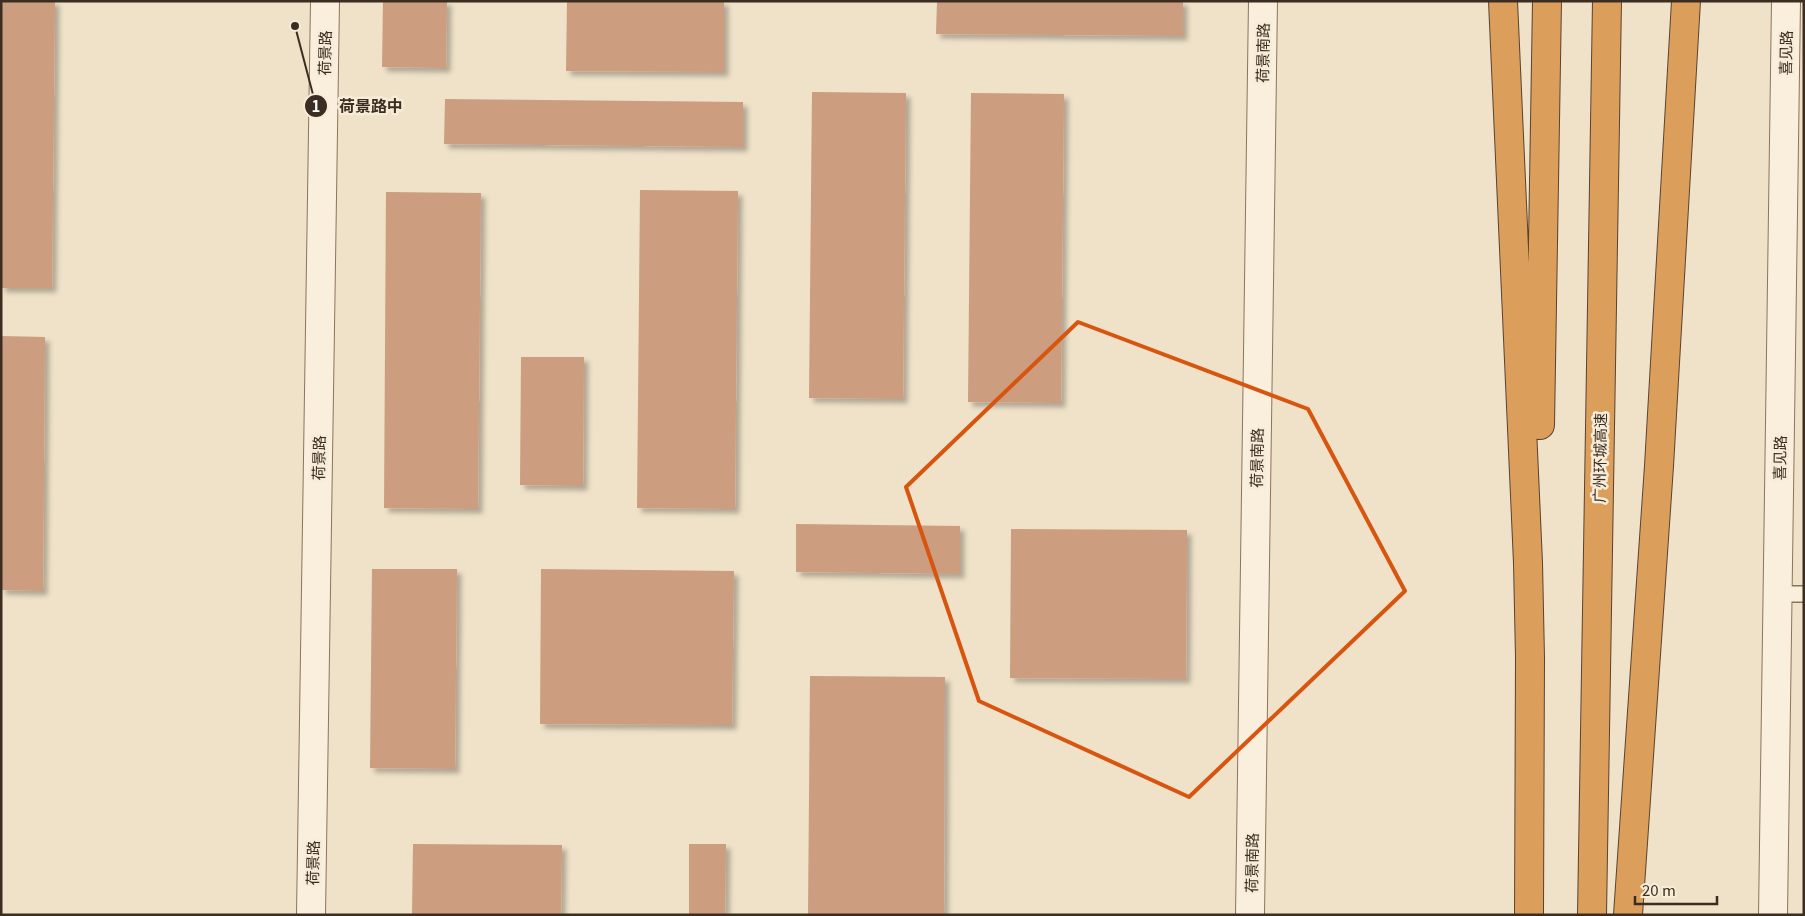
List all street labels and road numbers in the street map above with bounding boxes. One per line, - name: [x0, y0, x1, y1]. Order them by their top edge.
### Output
- street label: 荷景南路: [1251, 23, 1273, 83]
- street label: 荷景路: [313, 30, 335, 76]
- street label: 喜见路: [1774, 30, 1796, 76]
- street label: 广州环城高速: [1588, 413, 1610, 503]
- street label: 荷景南路: [1245, 428, 1267, 488]
- street label: 荷景路: [307, 435, 329, 481]
- street label: 喜见路: [1768, 435, 1790, 481]
- street label: 荷景南路: [1240, 833, 1262, 893]
- street label: 荷景路: [301, 840, 323, 886]

